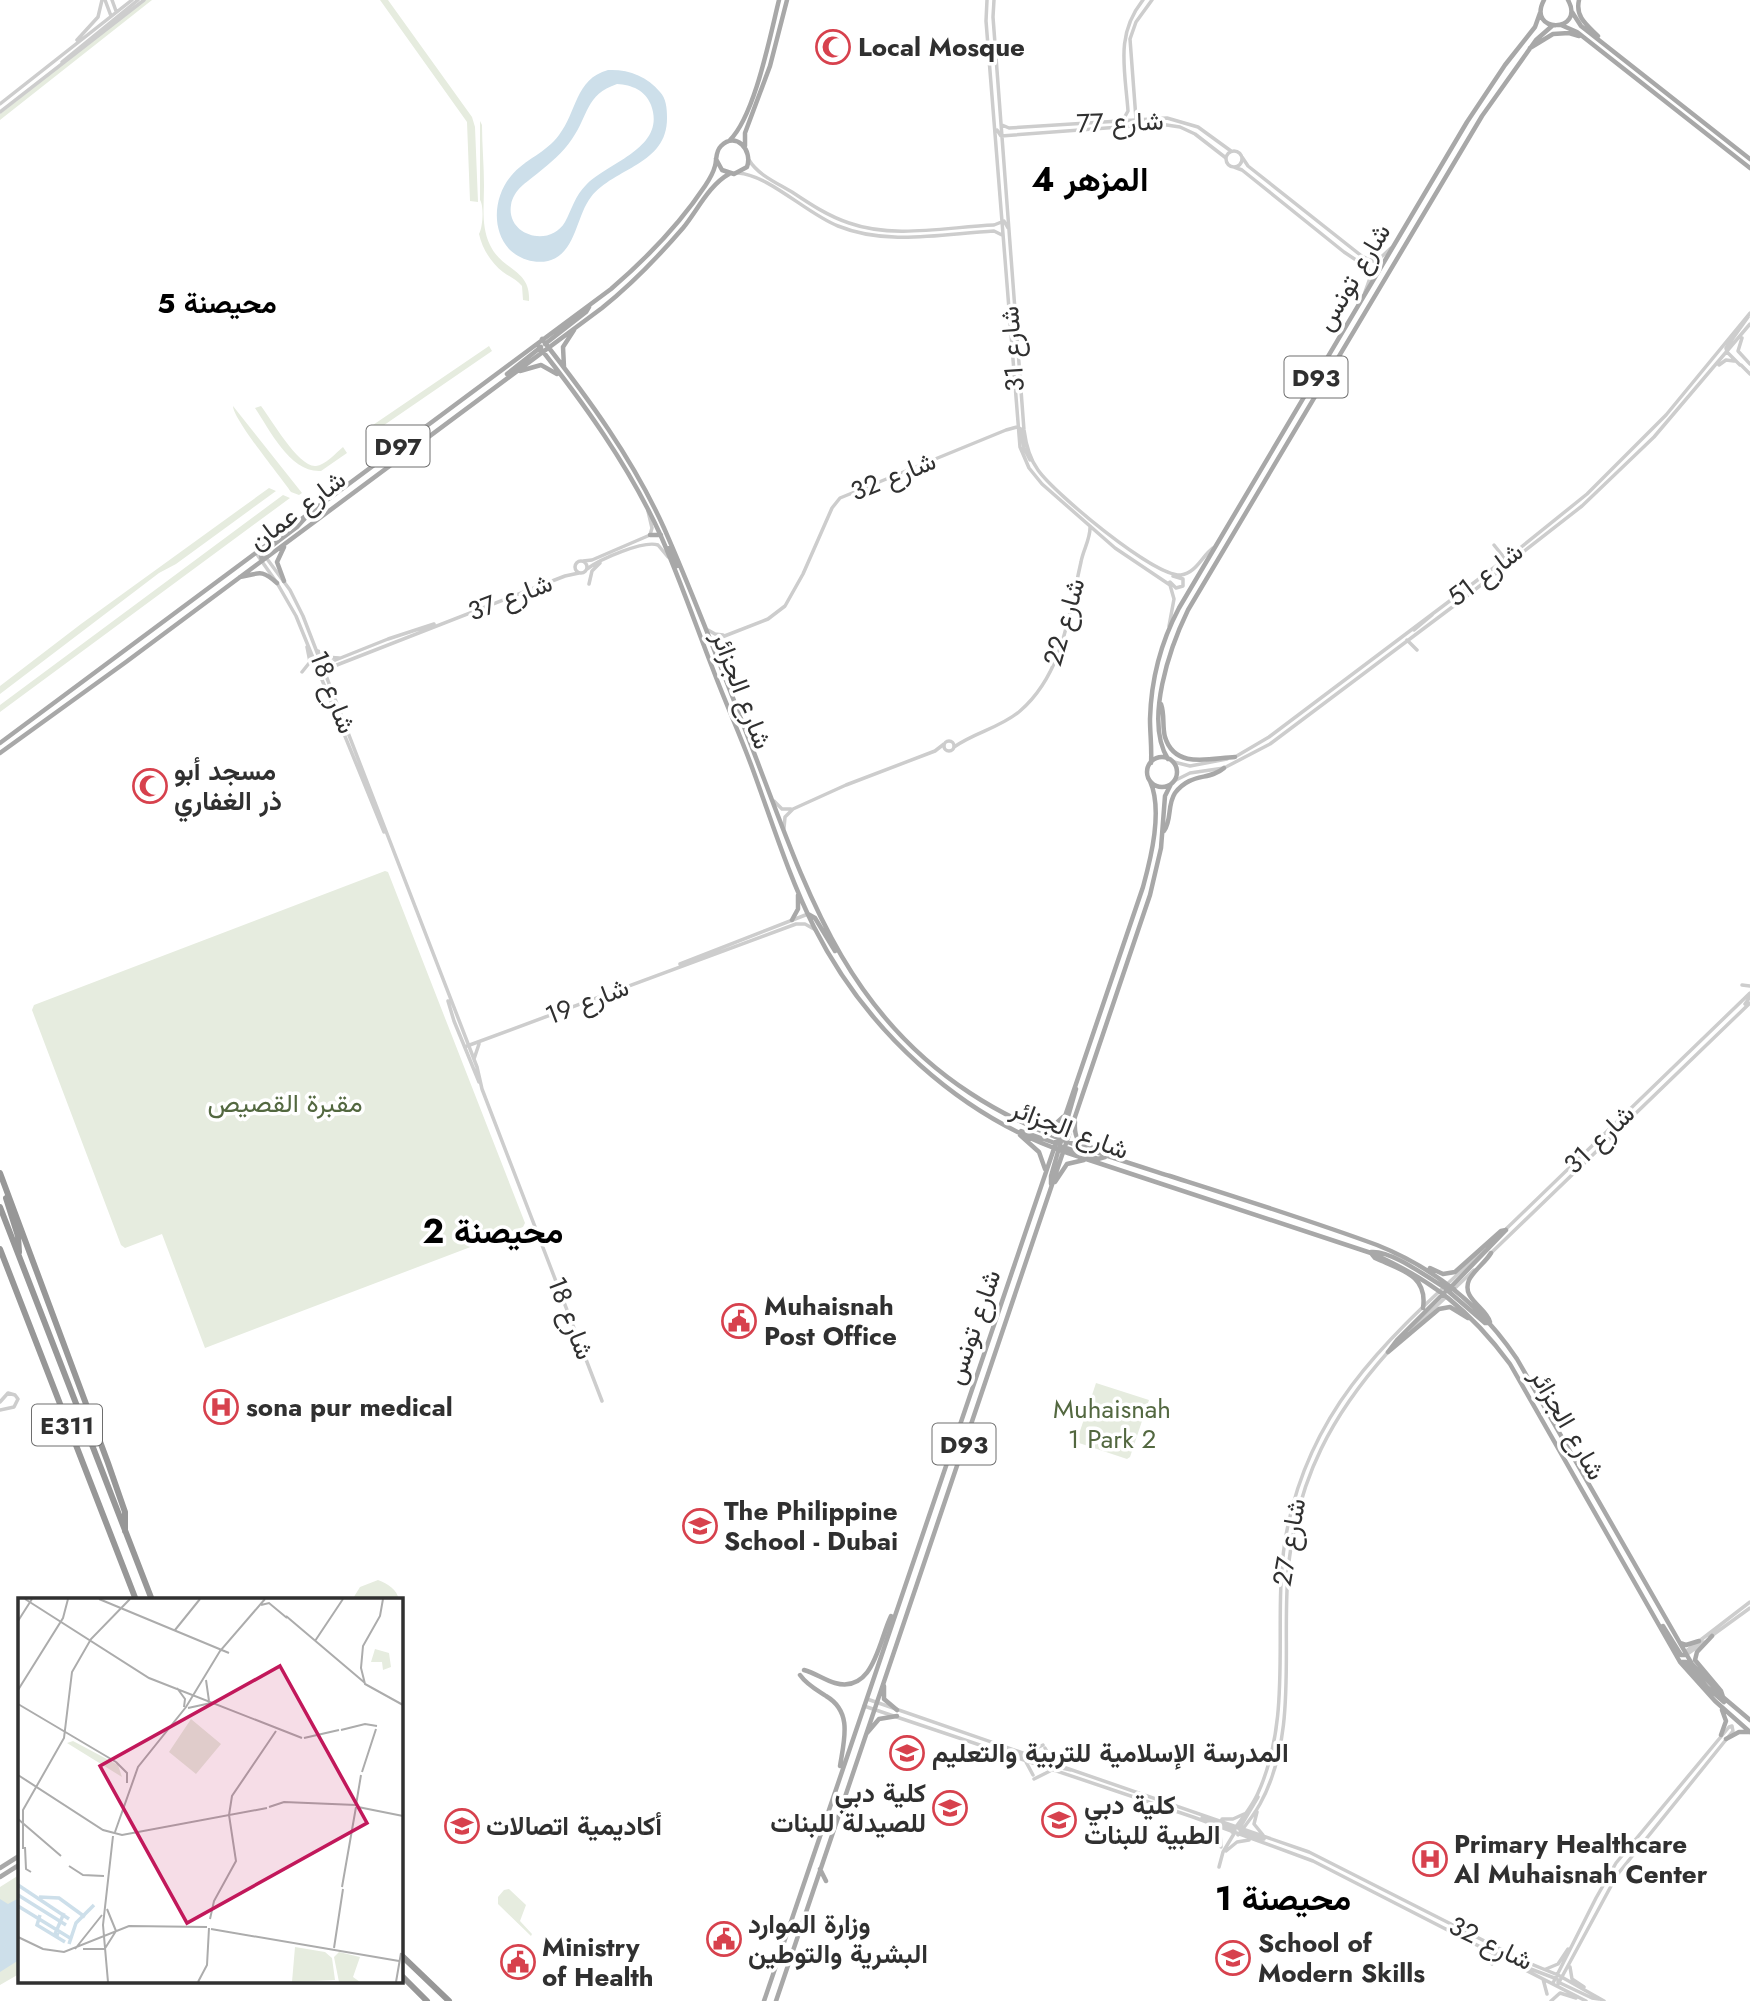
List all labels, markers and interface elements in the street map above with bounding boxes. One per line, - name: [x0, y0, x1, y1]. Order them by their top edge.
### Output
- mosque icon: Local Mosque: [814, 28, 852, 66]
- place label: Local Mosque: [858, 28, 1025, 66]
- street label: شارع 77: [1076, 101, 1164, 143]
- district label: المزهر 4: [1031, 156, 1149, 203]
- street label: شارع تونس: [1306, 216, 1400, 338]
- district label: محيصنة 5: [157, 283, 277, 324]
- street label: شارع 31: [990, 305, 1034, 393]
- road number: D93: [1284, 356, 1348, 398]
- road number: D97: [366, 426, 430, 466]
- street label: شارع 32: [845, 442, 941, 510]
- street label: شارع عمان: [240, 461, 354, 559]
- street label: شارع 51: [1439, 533, 1531, 615]
- street label: شارع 37: [462, 564, 558, 630]
- street label: شارع 22: [1033, 574, 1095, 670]
- street label: شارع الجزائر: [702, 625, 782, 755]
- street label: شارع 18: [300, 645, 366, 739]
- place label: مسجد أبو ذر الغفاري: [174, 752, 282, 823]
- mosque icon: مسجد أبو ذر الغفاري: [131, 767, 169, 805]
- street label: شارع 19: [540, 968, 634, 1034]
- park label: مقبرة القصيص: [207, 1084, 363, 1122]
- street label: شارع الجزائر: [1005, 1089, 1135, 1169]
- street label: شارع 31: [1555, 1095, 1643, 1183]
- district label: محيصنة 2: [423, 1208, 563, 1255]
- street label: شارع تونس: [936, 1264, 1010, 1390]
- street label: شارع 18: [538, 1271, 604, 1365]
- place label: Muhaisnah Post Office: [764, 1287, 897, 1355]
- public building icon: Muhaisnah Post Office: [720, 1302, 758, 1340]
- street label: شارع الجزائر: [1520, 1360, 1615, 1487]
- hospital icon: sona pur medical: [202, 1388, 240, 1426]
- place label: sona pur medical: [246, 1388, 453, 1426]
- park label: Muhaisnah 1 Park 2: [1053, 1390, 1171, 1458]
- road number: E311: [32, 1405, 102, 1446]
- road number: D93: [932, 1424, 996, 1464]
- place label: The Philippine School - Dubai: [724, 1492, 898, 1560]
- street label: شارع 27: [1263, 1495, 1315, 1589]
- school or university icon: The Philippine School - Dubai: [681, 1507, 719, 1545]
- inset map: [18, 1598, 402, 1983]
- school or university icon: المدرسة الإسلامية للتربية والتعليم: [888, 1734, 926, 1772]
- place label: المدرسة الإسلامية للتربية والتعليم: [932, 1734, 1289, 1772]
- place label: كلية دبي للصيدلة للبنات: [770, 1774, 926, 1842]
- place label: كلية دبي الطبية للبنات: [1084, 1786, 1220, 1854]
- school or university icon: كلية دبي للصيدلة للبنات: [931, 1789, 969, 1827]
- school or university icon: كلية دبي الطبية للبنات: [1040, 1801, 1078, 1839]
- school or university icon: أكاديمية اتصالات: [443, 1807, 481, 1845]
- place label: أكاديمية اتصالات: [486, 1807, 662, 1845]
- place label: Primary Healthcare Al Muhaisnah Center: [1453, 1825, 1708, 1893]
- hospital icon: Primary Healthcare Al Muhaisnah Center: [1411, 1840, 1449, 1878]
- district label: محيصنة 1: [1215, 1875, 1351, 1922]
- place label: وزارة الموارد البشرية والتوطين: [748, 1905, 928, 1973]
- street label: شارع 32: [1443, 1906, 1539, 1980]
- public building icon: وزارة الموارد البشرية والتوطين: [705, 1920, 743, 1958]
- place label: School of Modern Skills: [1258, 1924, 1425, 1992]
- place label: Ministry of Health: [542, 1928, 654, 1996]
- school or university icon: School of Modern Skills: [1214, 1939, 1252, 1977]
- public building icon: Ministry of Health: [499, 1943, 537, 1981]

